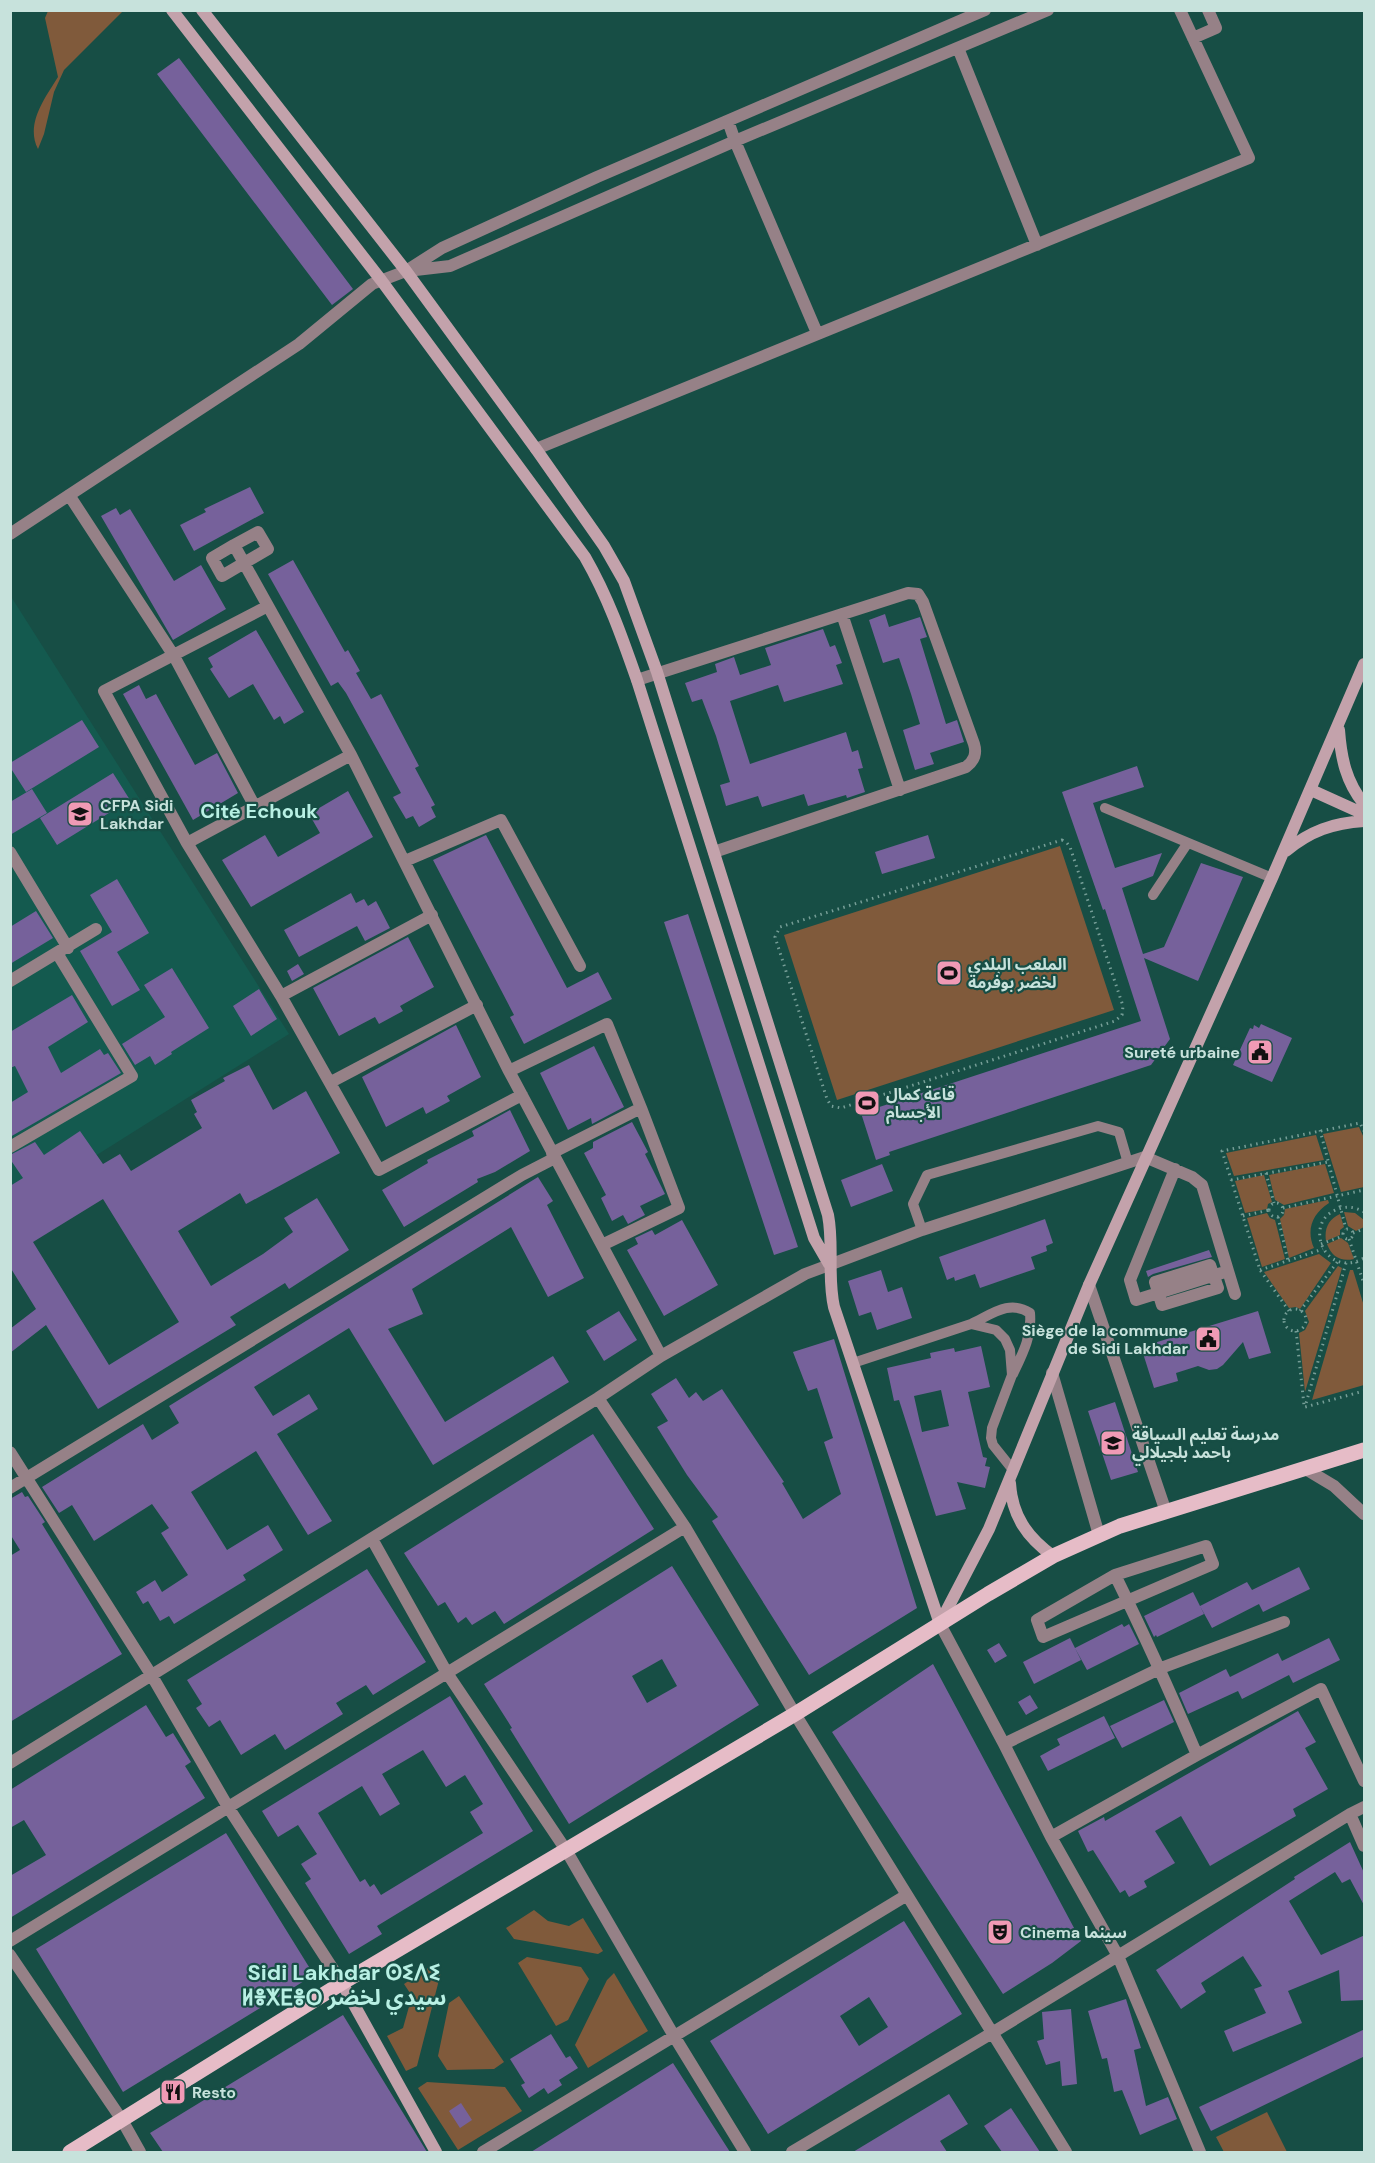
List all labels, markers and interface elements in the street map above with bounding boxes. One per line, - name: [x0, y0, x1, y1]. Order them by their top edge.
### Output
- place label: CFPA Sidi Lakhdar: [100, 795, 173, 834]
- district label: Cité Echouk: [200, 798, 318, 824]
- school or university icon: CFPA Sidi Lakhdar: [65, 799, 95, 829]
- place label: الملعب البلدي لخضر بوفرمة: [968, 954, 1067, 993]
- sports icon: الملعب البلدي لخضر بوفرمة: [934, 958, 964, 988]
- public building icon: Sureté urbaine: [1245, 1037, 1275, 1067]
- place label: Sureté urbaine: [1124, 1042, 1240, 1063]
- place label: قاعة كمال الأجسام: [886, 1084, 955, 1124]
- sports icon: قاعة كمال الأجسام: [852, 1088, 882, 1118]
- place label: Siège de la commune de Sidi Lakhdar: [1022, 1320, 1188, 1359]
- public building icon: Siège de la commune de Sidi Lakhdar: [1193, 1324, 1223, 1354]
- place label: مدرسة تعليم السياقة باحمد بلجيلالي: [1132, 1424, 1279, 1465]
- school or university icon: مدرسة تعليم السياقة باحمد بلجيلالي: [1098, 1428, 1128, 1458]
- theatre icon: Cinema سينما: [985, 1917, 1015, 1947]
- place label: Cinema سينما: [1020, 1922, 1127, 1943]
- district label: Sidi Lakhdar ⵙⵉⴷⵉ ⵍⴻⵅⴹⴻⵔ سيدي لخضر: [242, 1958, 446, 2015]
- restaurant icon: Resto: [158, 2077, 188, 2107]
- place label: Resto: [192, 2082, 236, 2103]

